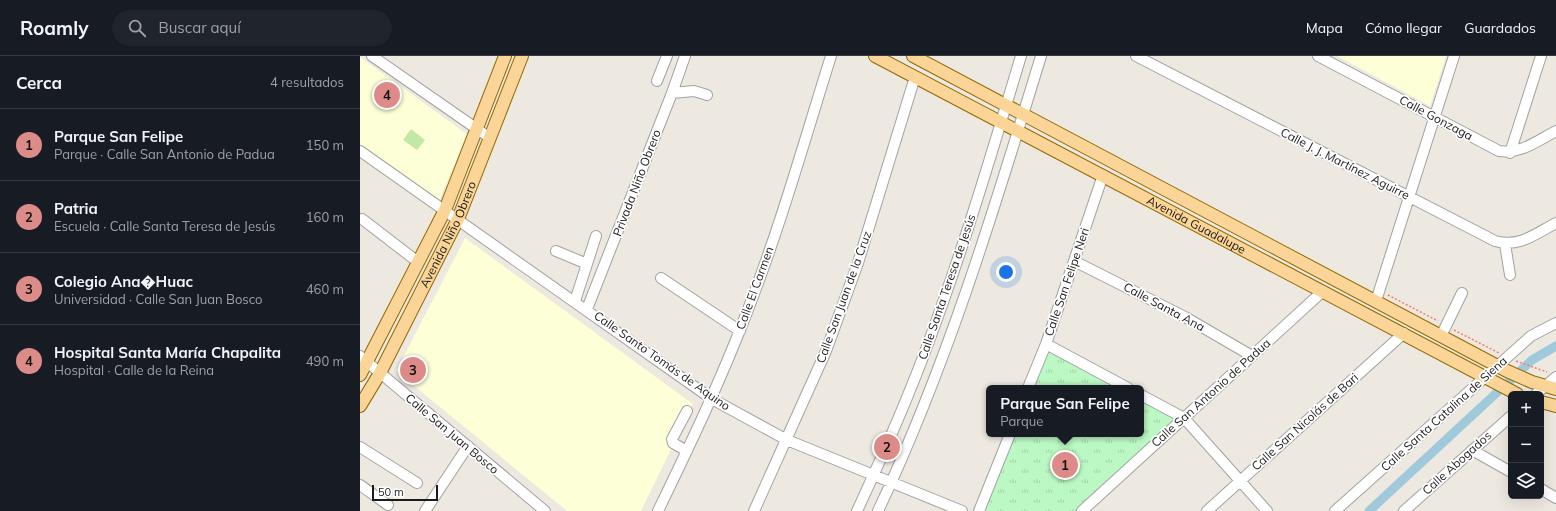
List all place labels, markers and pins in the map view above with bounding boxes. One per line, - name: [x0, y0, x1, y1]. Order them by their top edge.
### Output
- pin: 4: [374, 80, 400, 110]
- pin: 3: [400, 355, 426, 385]
- pin: 2: [874, 432, 900, 462]
- pin: 1: [1052, 450, 1078, 480]

